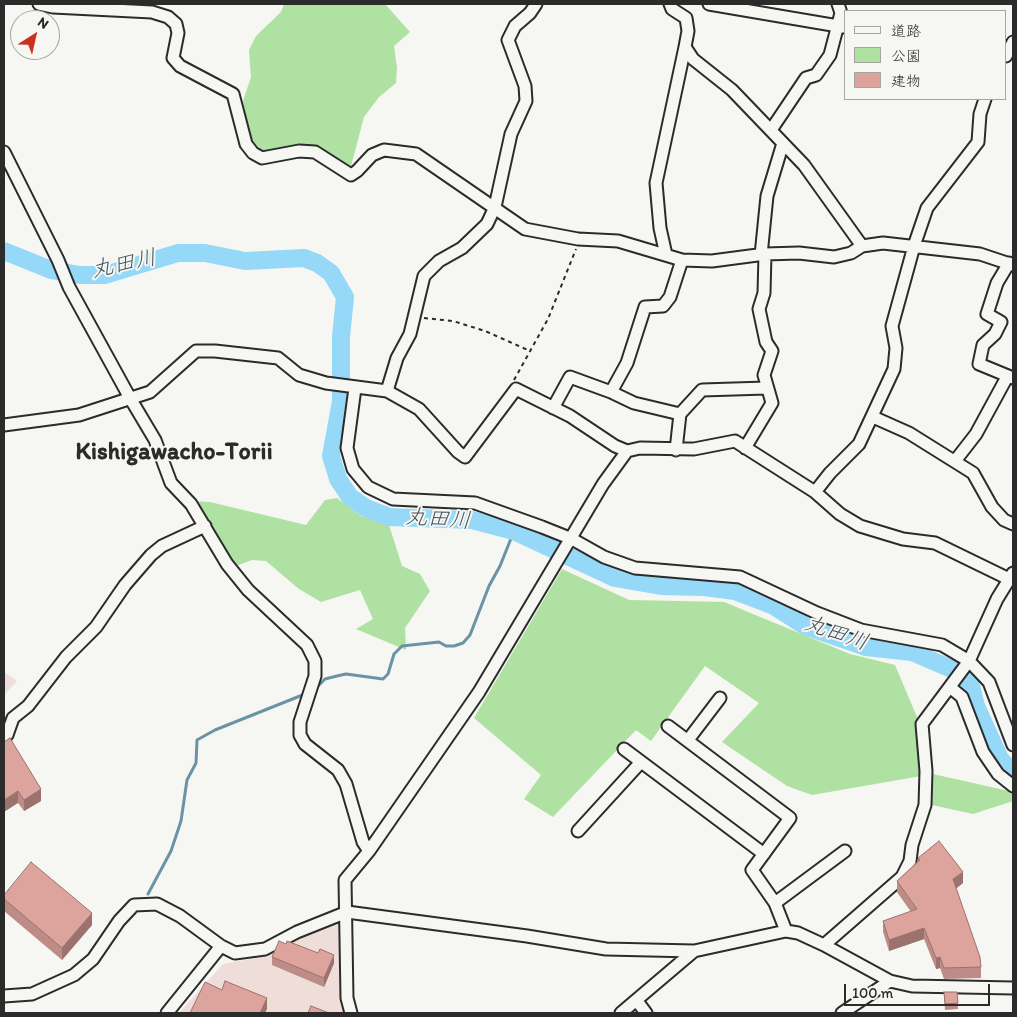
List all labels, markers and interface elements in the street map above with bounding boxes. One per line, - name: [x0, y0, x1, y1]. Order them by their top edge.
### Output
- north arrow: [10, 10, 60, 60]
- legend: [844, 10, 1007, 100]
- text: N: [35, 13, 52, 33]
- text: 道路: [891, 22, 921, 40]
- text: 公園: [891, 47, 921, 65]
- text: 建物: [891, 72, 921, 90]
- water label: 丸田川: [89, 245, 159, 285]
- district label: Kishigawacho-Torii: [75, 439, 273, 467]
- water label: 丸田川: [404, 505, 472, 535]
- water label: 丸田川: [801, 611, 871, 657]
- scale bar: [847, 974, 993, 1006]
- text: 100 m: [852, 984, 893, 1002]

